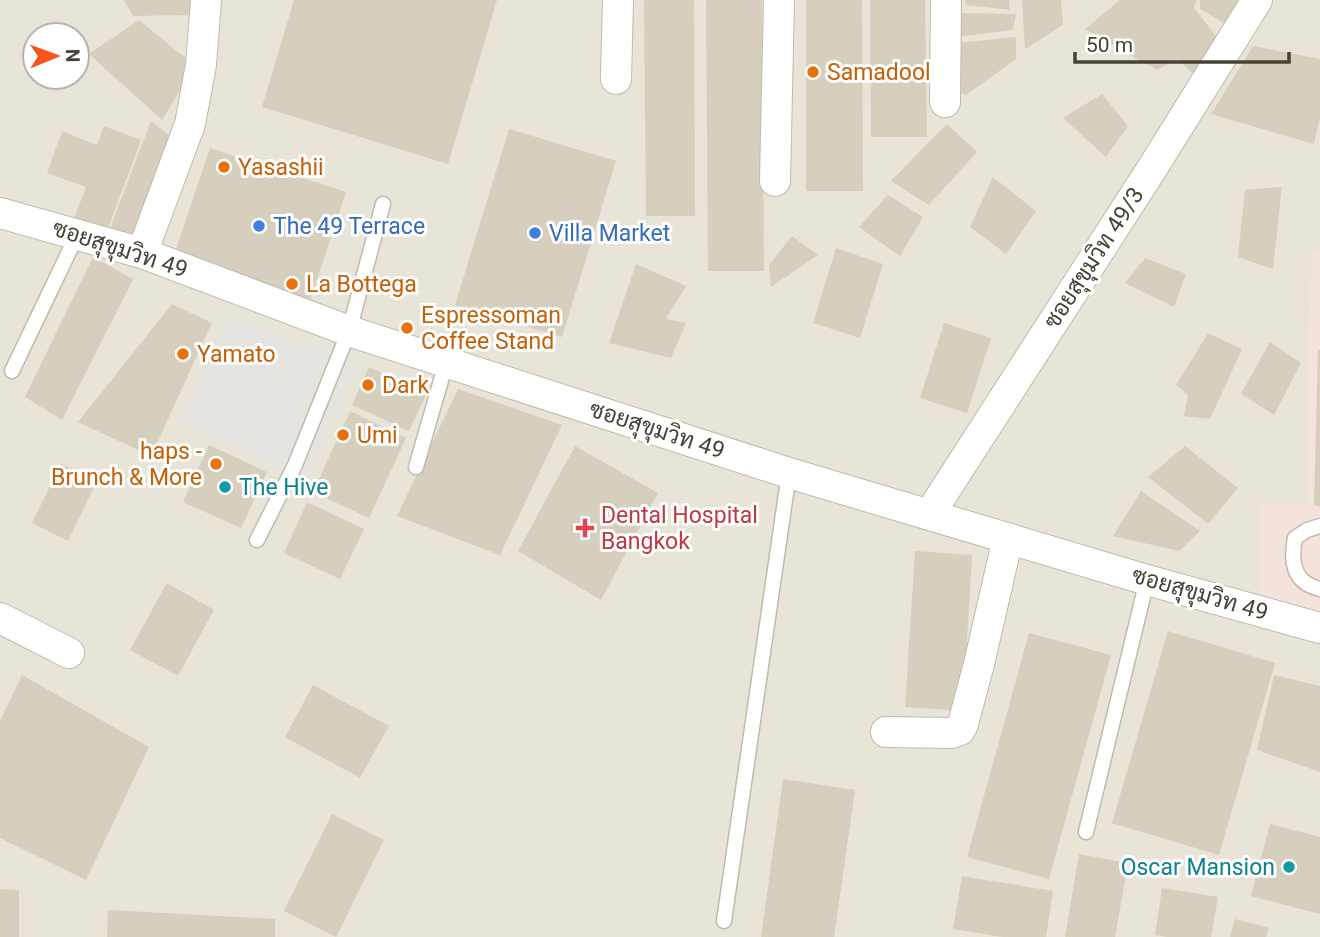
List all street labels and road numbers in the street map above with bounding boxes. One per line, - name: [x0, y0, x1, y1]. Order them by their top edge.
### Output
- street label: ซอยสุขุมวิท 49/3: [1038, 182, 1151, 335]
- street label: ซอยสุขุมวิท 49: [48, 214, 191, 285]
- street label: ซอยสุขุมวิท 49: [585, 395, 728, 466]
- street label: ซอยสุขุมวิท 49: [1128, 561, 1271, 628]

